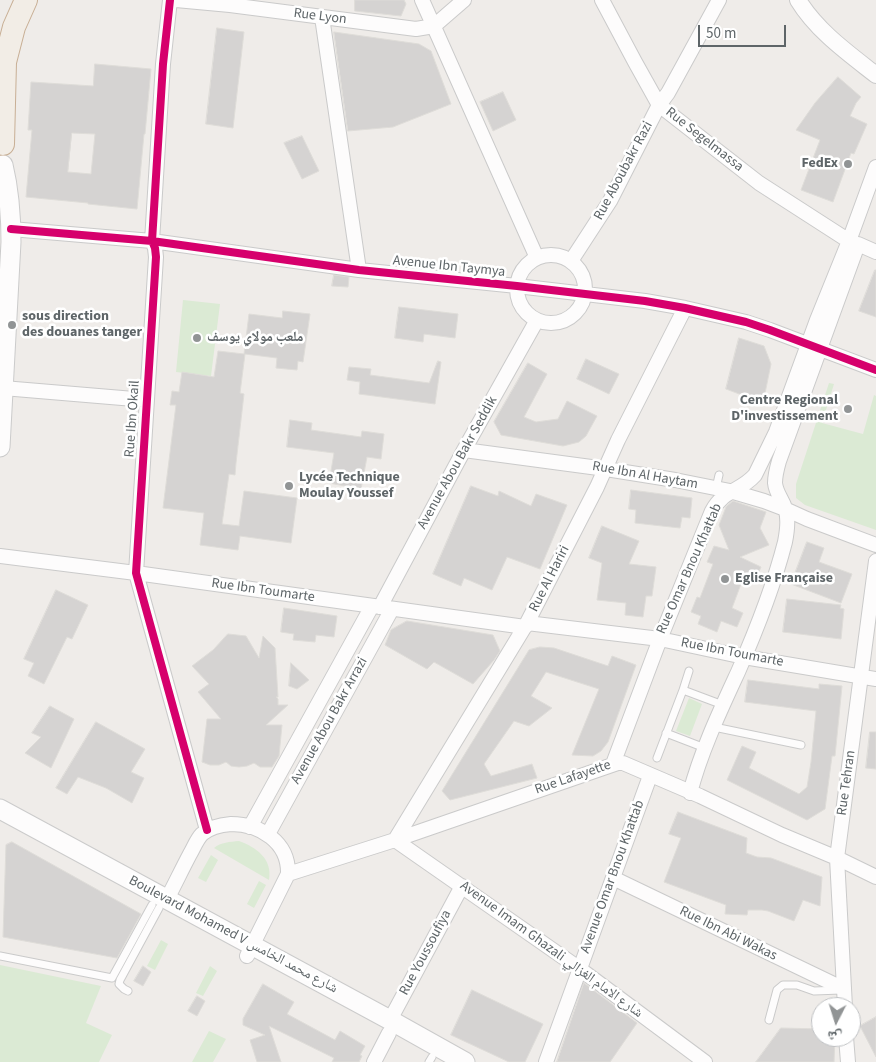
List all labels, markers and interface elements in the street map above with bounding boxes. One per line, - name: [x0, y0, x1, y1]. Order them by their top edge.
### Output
- street label: Rue Lyon: [292, 5, 348, 29]
- scale bar: [701, 15, 788, 47]
- text: 50 m: [706, 23, 736, 44]
- street label: Rue Segelmassa: [662, 104, 746, 176]
- street label: Rue Aboubakr Razi: [591, 119, 657, 223]
- place label: FedEx: [801, 156, 838, 172]
- marker: FedEx: [842, 158, 854, 170]
- street label: Avenue Ibn Taymya: [392, 253, 506, 281]
- place label: sous direction des douanes tanger: [22, 309, 142, 342]
- marker: sous direction des douanes tanger: [6, 319, 18, 331]
- place label: ملعب مولاي يوسف: [207, 330, 303, 346]
- marker: ملعب مولاي يوسف: [191, 332, 203, 344]
- street label: Rue Ibn Okail: [122, 380, 144, 458]
- place label: Centre Regional D'investissement: [731, 393, 838, 426]
- street label: Avenue Abou Bakr Seddik: [414, 394, 502, 532]
- marker: Centre Regional D'investissement: [842, 403, 854, 415]
- street label: Rue Ibn Al Haytam: [591, 458, 699, 494]
- place label: Lycée Technique Moulay Youssef: [299, 470, 400, 502]
- marker: Lycée Technique Moulay Youssef: [283, 480, 295, 492]
- street label: Rue Omar Bnou Khattab: [654, 501, 726, 637]
- street label: Rue Al Hariri: [526, 543, 574, 615]
- place label: Eglise Française: [735, 571, 833, 587]
- marker: Eglise Française: [719, 573, 731, 585]
- street label: Rue Ibn Toumarte: [210, 575, 316, 607]
- street label: Rue Ibn Toumarte: [679, 635, 785, 671]
- street label: Avenue Abou Bakr Arrazi: [288, 655, 372, 787]
- street label: Rue Tehran: [834, 749, 860, 817]
- street label: Rue Lafayette: [533, 757, 613, 799]
- street label: Avenue Omar Bnou Khattab: [577, 798, 649, 956]
- street label: Boulevard Mohamed V شارع محمد الخامس: [126, 873, 340, 997]
- street label: Avenue Imam Ghazali شارع الامام الغزالي: [456, 878, 646, 1022]
- street label: Rue Ibn Abi Wakas: [677, 903, 779, 965]
- street label: Rue Youssoufiya: [396, 907, 456, 999]
- north arrow: [811, 997, 861, 1047]
- text: ش: [827, 1025, 843, 1047]

